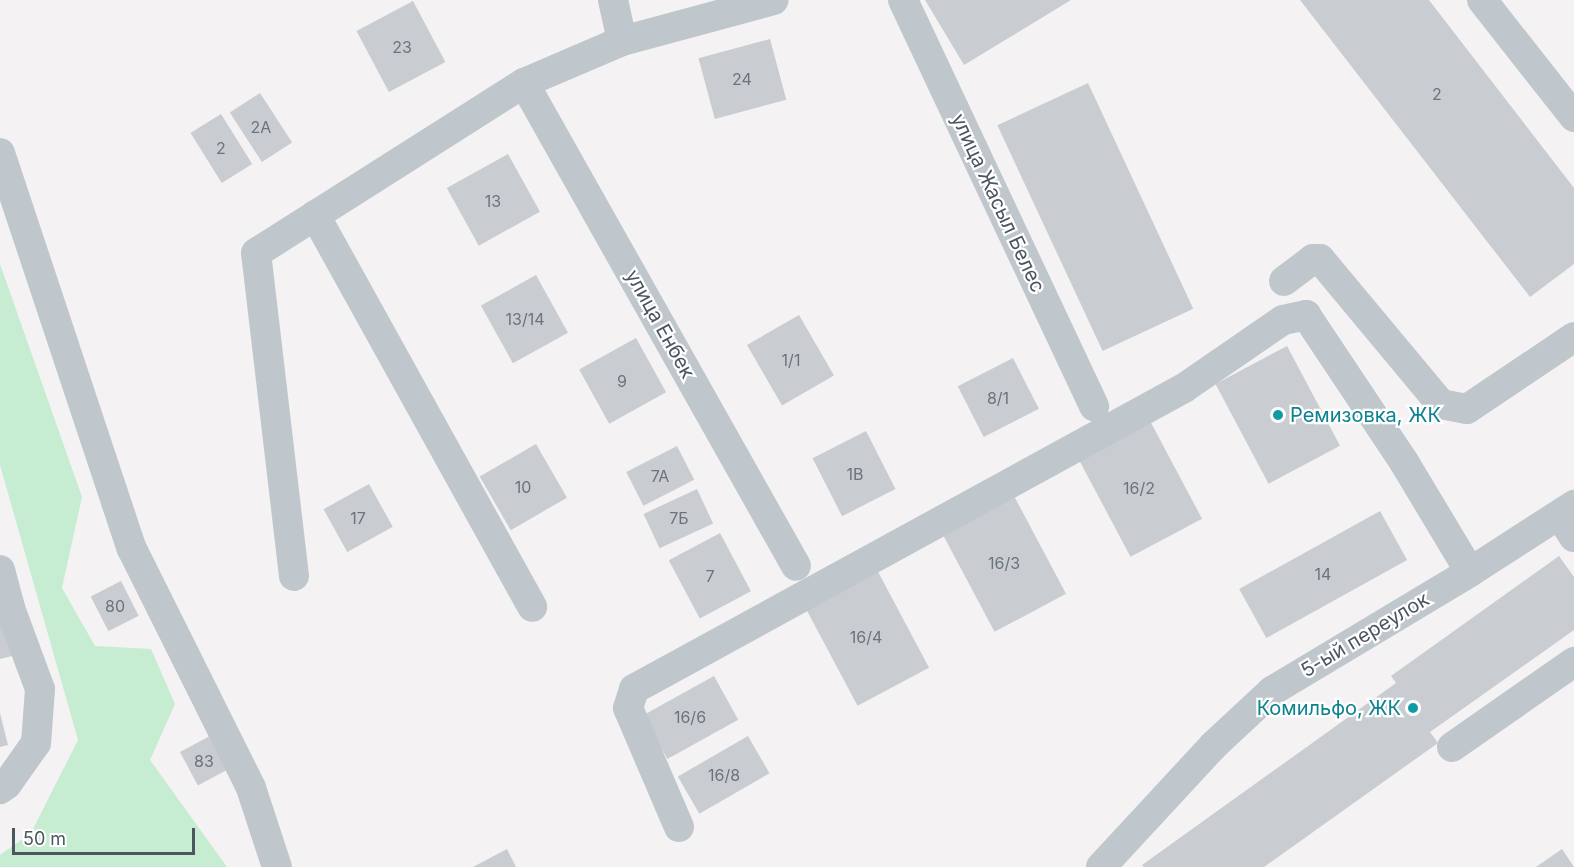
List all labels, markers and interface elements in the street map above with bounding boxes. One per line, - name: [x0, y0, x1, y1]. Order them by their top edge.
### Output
- house number: 23: [392, 37, 412, 57]
- house number: 24: [732, 69, 752, 89]
- house number: 2: [1432, 84, 1442, 104]
- street label: улица Жасыл Белес: [946, 110, 1050, 296]
- house number: 2А: [251, 117, 271, 137]
- house number: 2: [216, 138, 226, 158]
- house number: 13: [485, 191, 501, 211]
- street label: улица Енбек: [620, 265, 700, 383]
- house number: 13/14: [506, 309, 544, 329]
- house number: 1/1: [782, 350, 800, 370]
- house number: 9: [617, 371, 627, 391]
- house number: 8/1: [987, 388, 1009, 408]
- place label: Ремизовка, ЖК: [1290, 403, 1441, 427]
- marker: Ремизовка, ЖК: [1271, 408, 1285, 422]
- house number: 1В: [847, 464, 863, 484]
- house number: 7А: [651, 466, 669, 486]
- house number: 10: [515, 477, 531, 497]
- house number: 16/2: [1123, 478, 1155, 498]
- house number: 17: [350, 508, 366, 528]
- house number: 7Б: [669, 508, 689, 528]
- house number: 16/3: [988, 553, 1020, 573]
- house number: 14: [1315, 564, 1331, 584]
- house number: 7: [705, 566, 715, 586]
- street label: 5-ый переулок: [1297, 587, 1433, 683]
- house number: 80: [105, 596, 125, 616]
- house number: 16/4: [850, 627, 882, 647]
- place label: Комильфо, ЖК: [1257, 696, 1401, 720]
- marker: Комильфо, ЖК: [1406, 701, 1420, 715]
- house number: 16/6: [674, 707, 706, 727]
- house number: 83: [194, 751, 214, 771]
- house number: 16/8: [708, 765, 740, 785]
- scale bar: [15, 816, 198, 854]
- text: 50 m: [23, 828, 66, 849]

